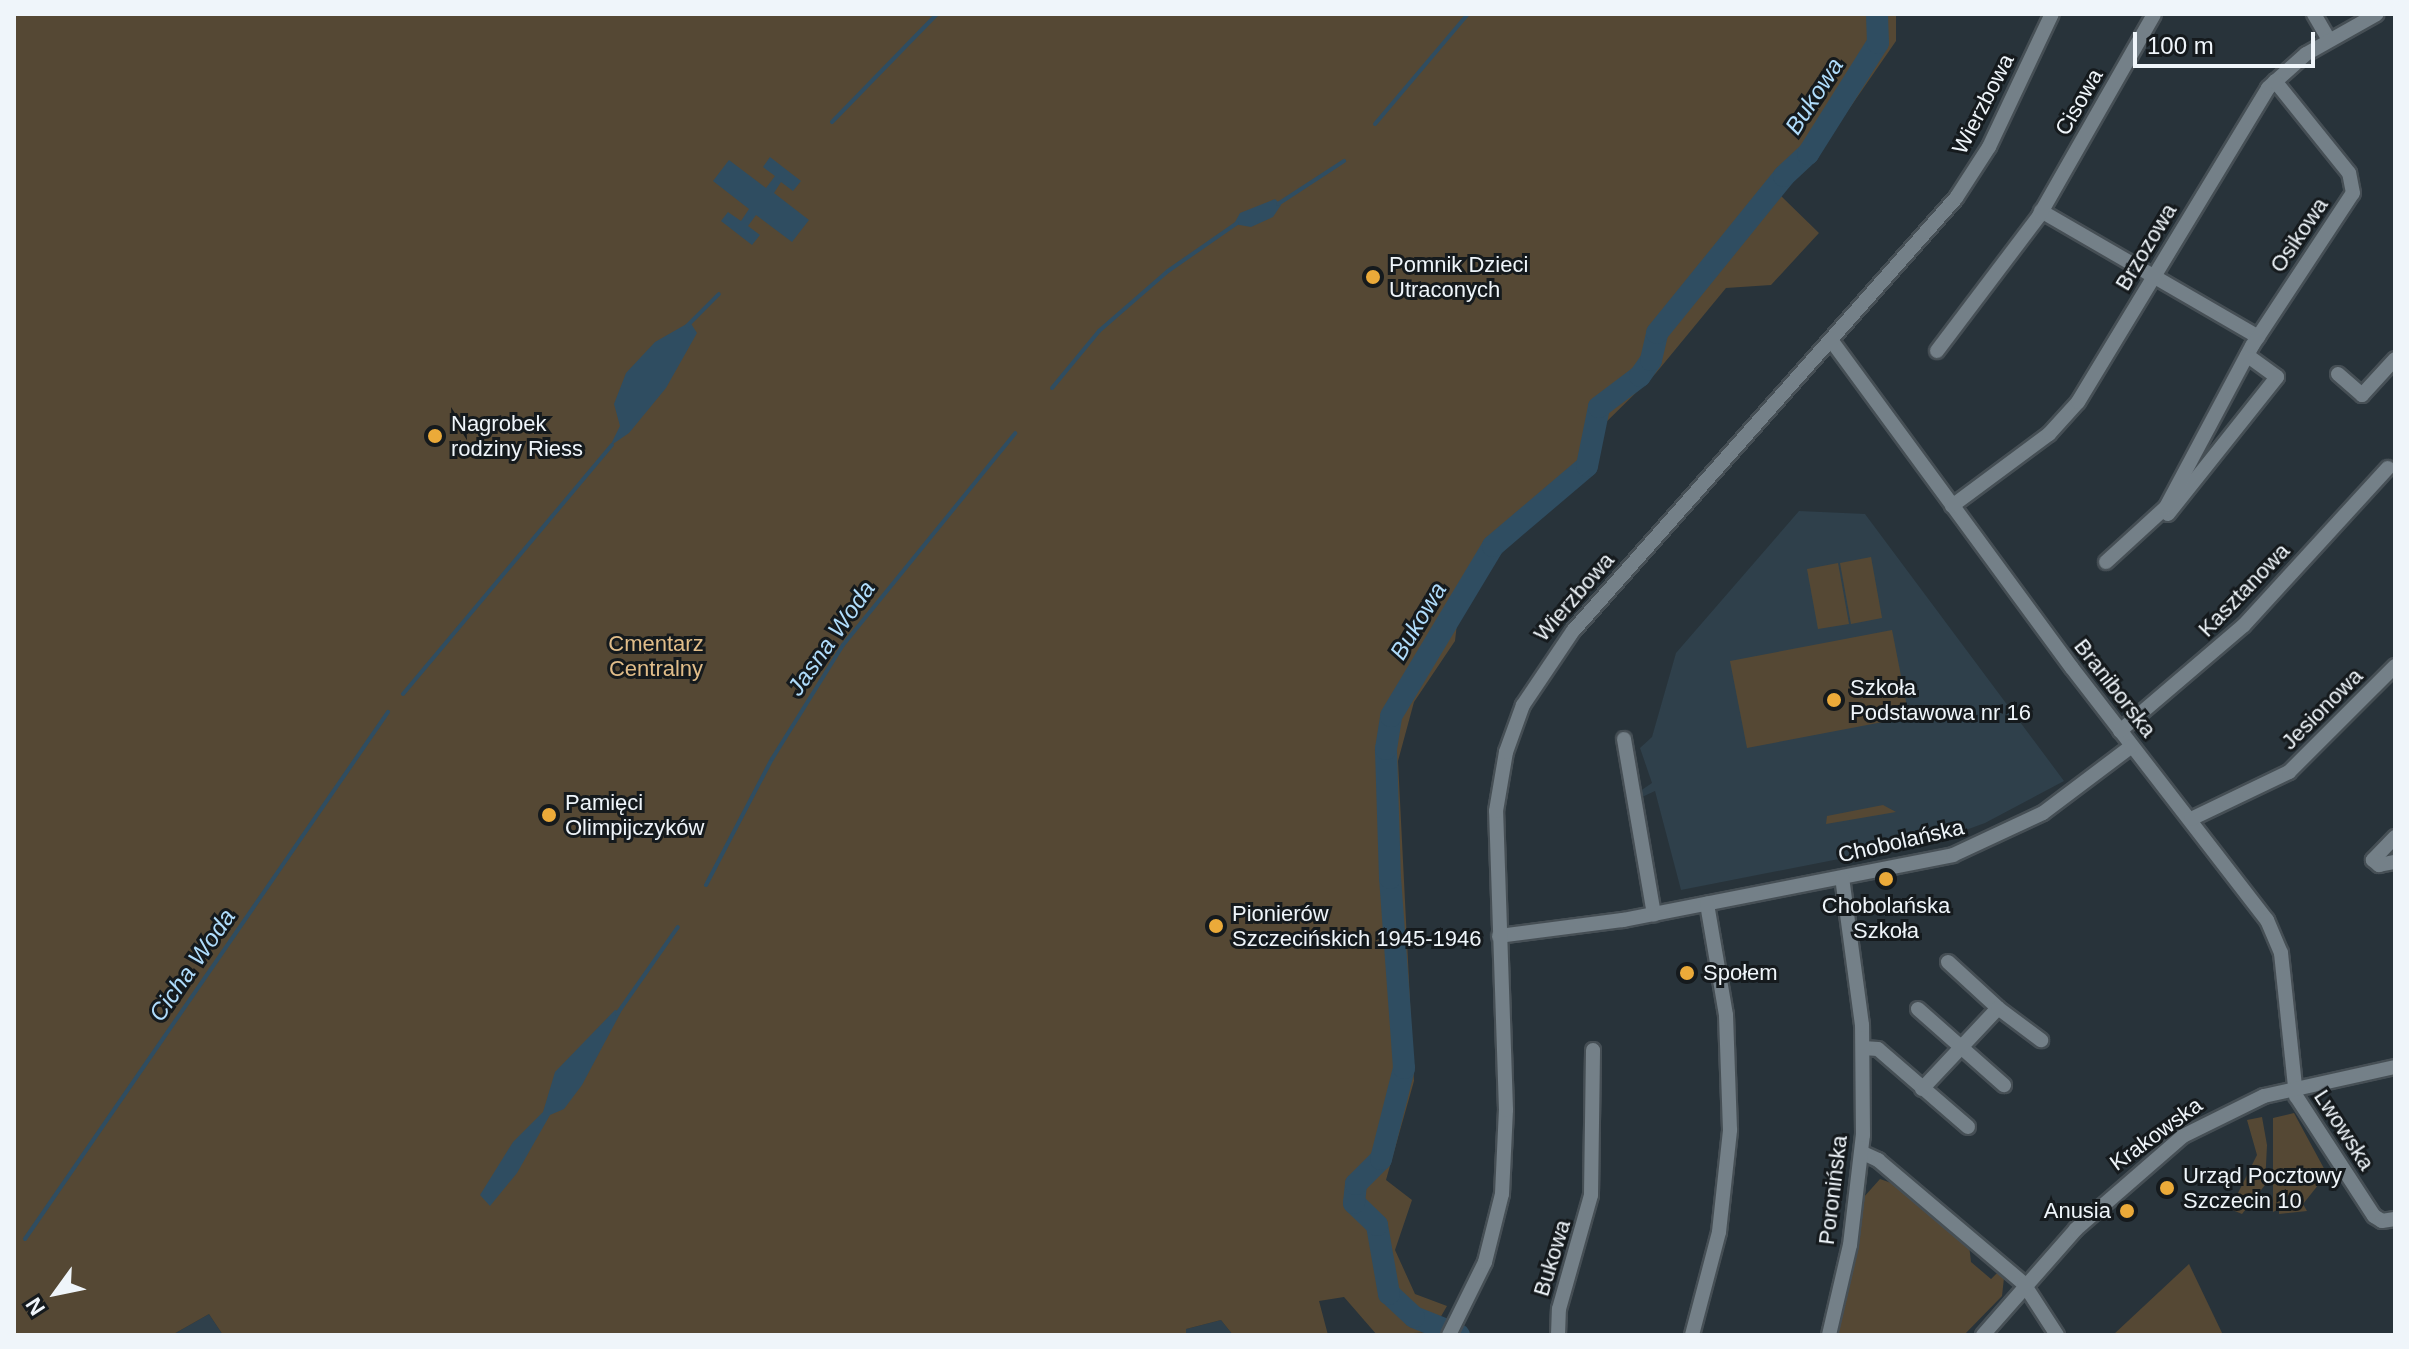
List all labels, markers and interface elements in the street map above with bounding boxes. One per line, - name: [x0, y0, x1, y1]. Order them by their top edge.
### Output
- scale bar: [2137, 16, 2319, 66]
- text: 100 m: [2147, 32, 2214, 59]
- street label: Wierzbowa: [1947, 50, 2019, 158]
- water label: Bukowa: [1779, 52, 1849, 140]
- street label: Cisowa: [2050, 64, 2108, 140]
- street label: Osikowa: [2264, 193, 2334, 277]
- street label: Brzozowa: [2110, 199, 2182, 295]
- place label: Pomnik Dzieci Utraconych: [1389, 251, 1528, 302]
- marker: Pomnik Dzieci Utraconych: [1364, 268, 1382, 286]
- place label: Nagrobek rodziny Riess: [451, 410, 583, 462]
- marker: Nagrobek rodziny Riess: [426, 427, 444, 445]
- street label: Kasztanowa: [2193, 538, 2295, 642]
- street label: Wierzbowa: [1528, 547, 1620, 647]
- water label: Jasna Woda: [781, 575, 881, 701]
- water label: Bukowa: [1384, 577, 1452, 665]
- park label: Cmentarz Centralny: [608, 630, 704, 682]
- street label: Braniborska: [2068, 634, 2162, 742]
- street label: Jesionowa: [2276, 663, 2368, 755]
- place label: Szkoła Podstawowa nr 16: [1850, 674, 2031, 726]
- marker: Szkoła Podstawowa nr 16: [1825, 691, 1843, 709]
- place label: Pamięci Olimpijczyków: [565, 789, 704, 840]
- marker: Pamięci Olimpijczyków: [540, 806, 558, 824]
- street label: Chobolańska: [1835, 814, 1967, 868]
- marker: Chobolańska Szkoła: [1877, 870, 1895, 888]
- place label: Chobolańska Szkoła: [1822, 892, 1950, 944]
- place label: Pionierów Szczecińskich 1945-1946: [1232, 900, 1481, 952]
- water label: Cicha Woda: [143, 903, 241, 1027]
- marker: Pionierów Szczecińskich 1945-1946: [1207, 917, 1225, 935]
- place label: Społem: [1703, 960, 1778, 986]
- marker: Społem: [1678, 964, 1696, 982]
- street label: Lwowska: [2308, 1085, 2380, 1175]
- street label: Krakowska: [2105, 1092, 2207, 1176]
- street label: Poronińska: [1813, 1134, 1853, 1246]
- place label: Urząd Pocztowy Szczecin 10: [2183, 1162, 2342, 1214]
- marker: Urząd Pocztowy Szczecin 10: [2158, 1179, 2176, 1197]
- place label: Anusia: [2044, 1198, 2111, 1224]
- marker: Anusia: [2118, 1202, 2136, 1220]
- street label: Bukowa: [1528, 1217, 1576, 1299]
- north arrow: [16, 1253, 96, 1333]
- text: N: [21, 1293, 50, 1320]

